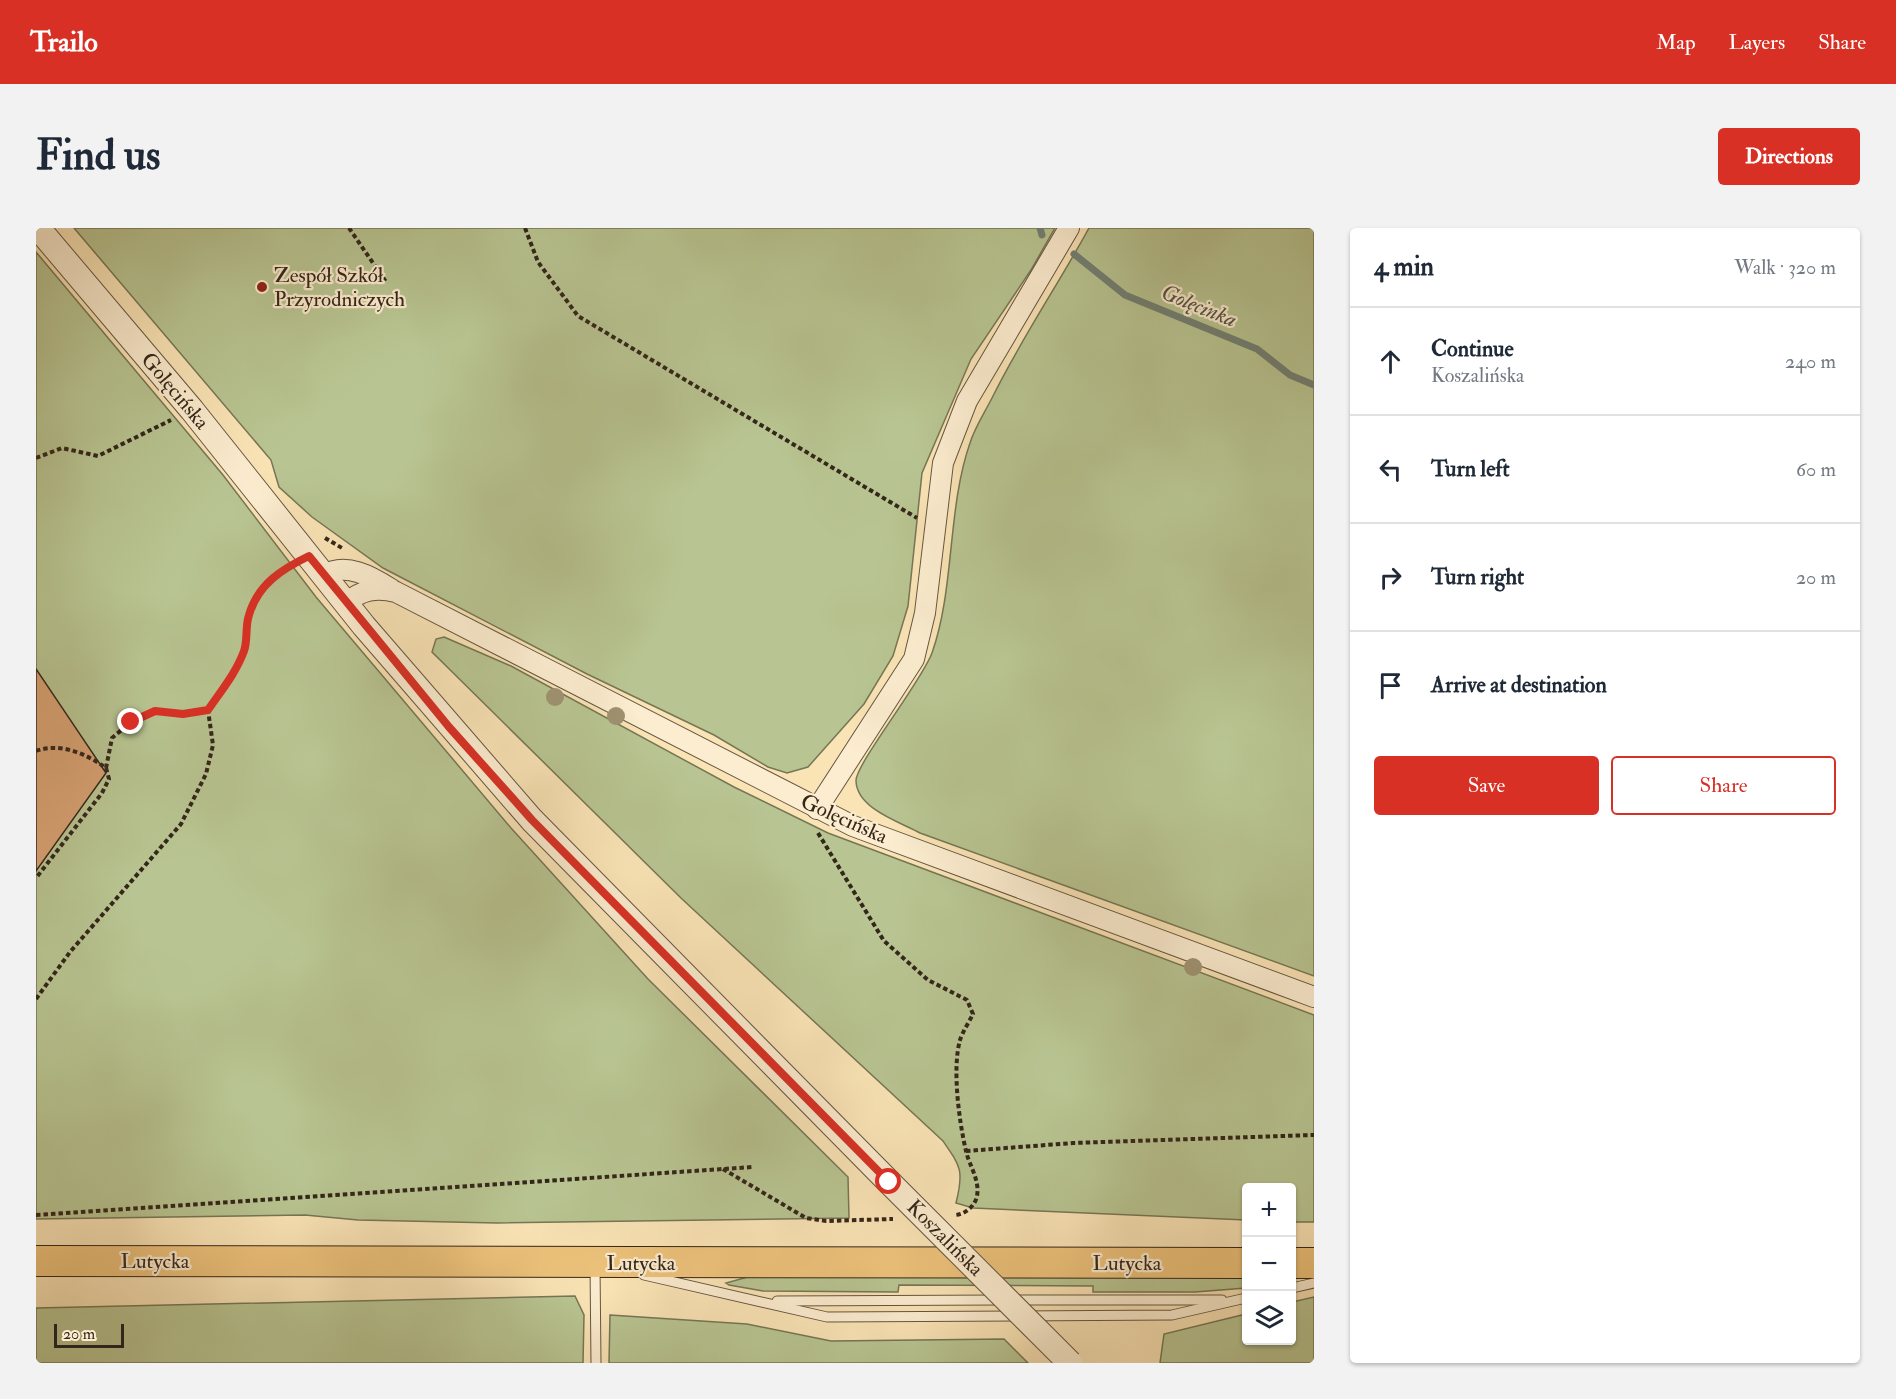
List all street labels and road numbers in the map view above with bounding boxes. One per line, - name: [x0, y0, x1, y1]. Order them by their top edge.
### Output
- street label: Golęcińska: [135, 347, 215, 435]
- street label: Golęcińska: [796, 788, 892, 850]
- street label: Koszalińska: [901, 1194, 989, 1282]
- street label: Lutycka: [121, 1248, 190, 1275]
- street label: Lutycka: [607, 1250, 676, 1277]
- street label: Lutycka: [1093, 1250, 1162, 1277]

